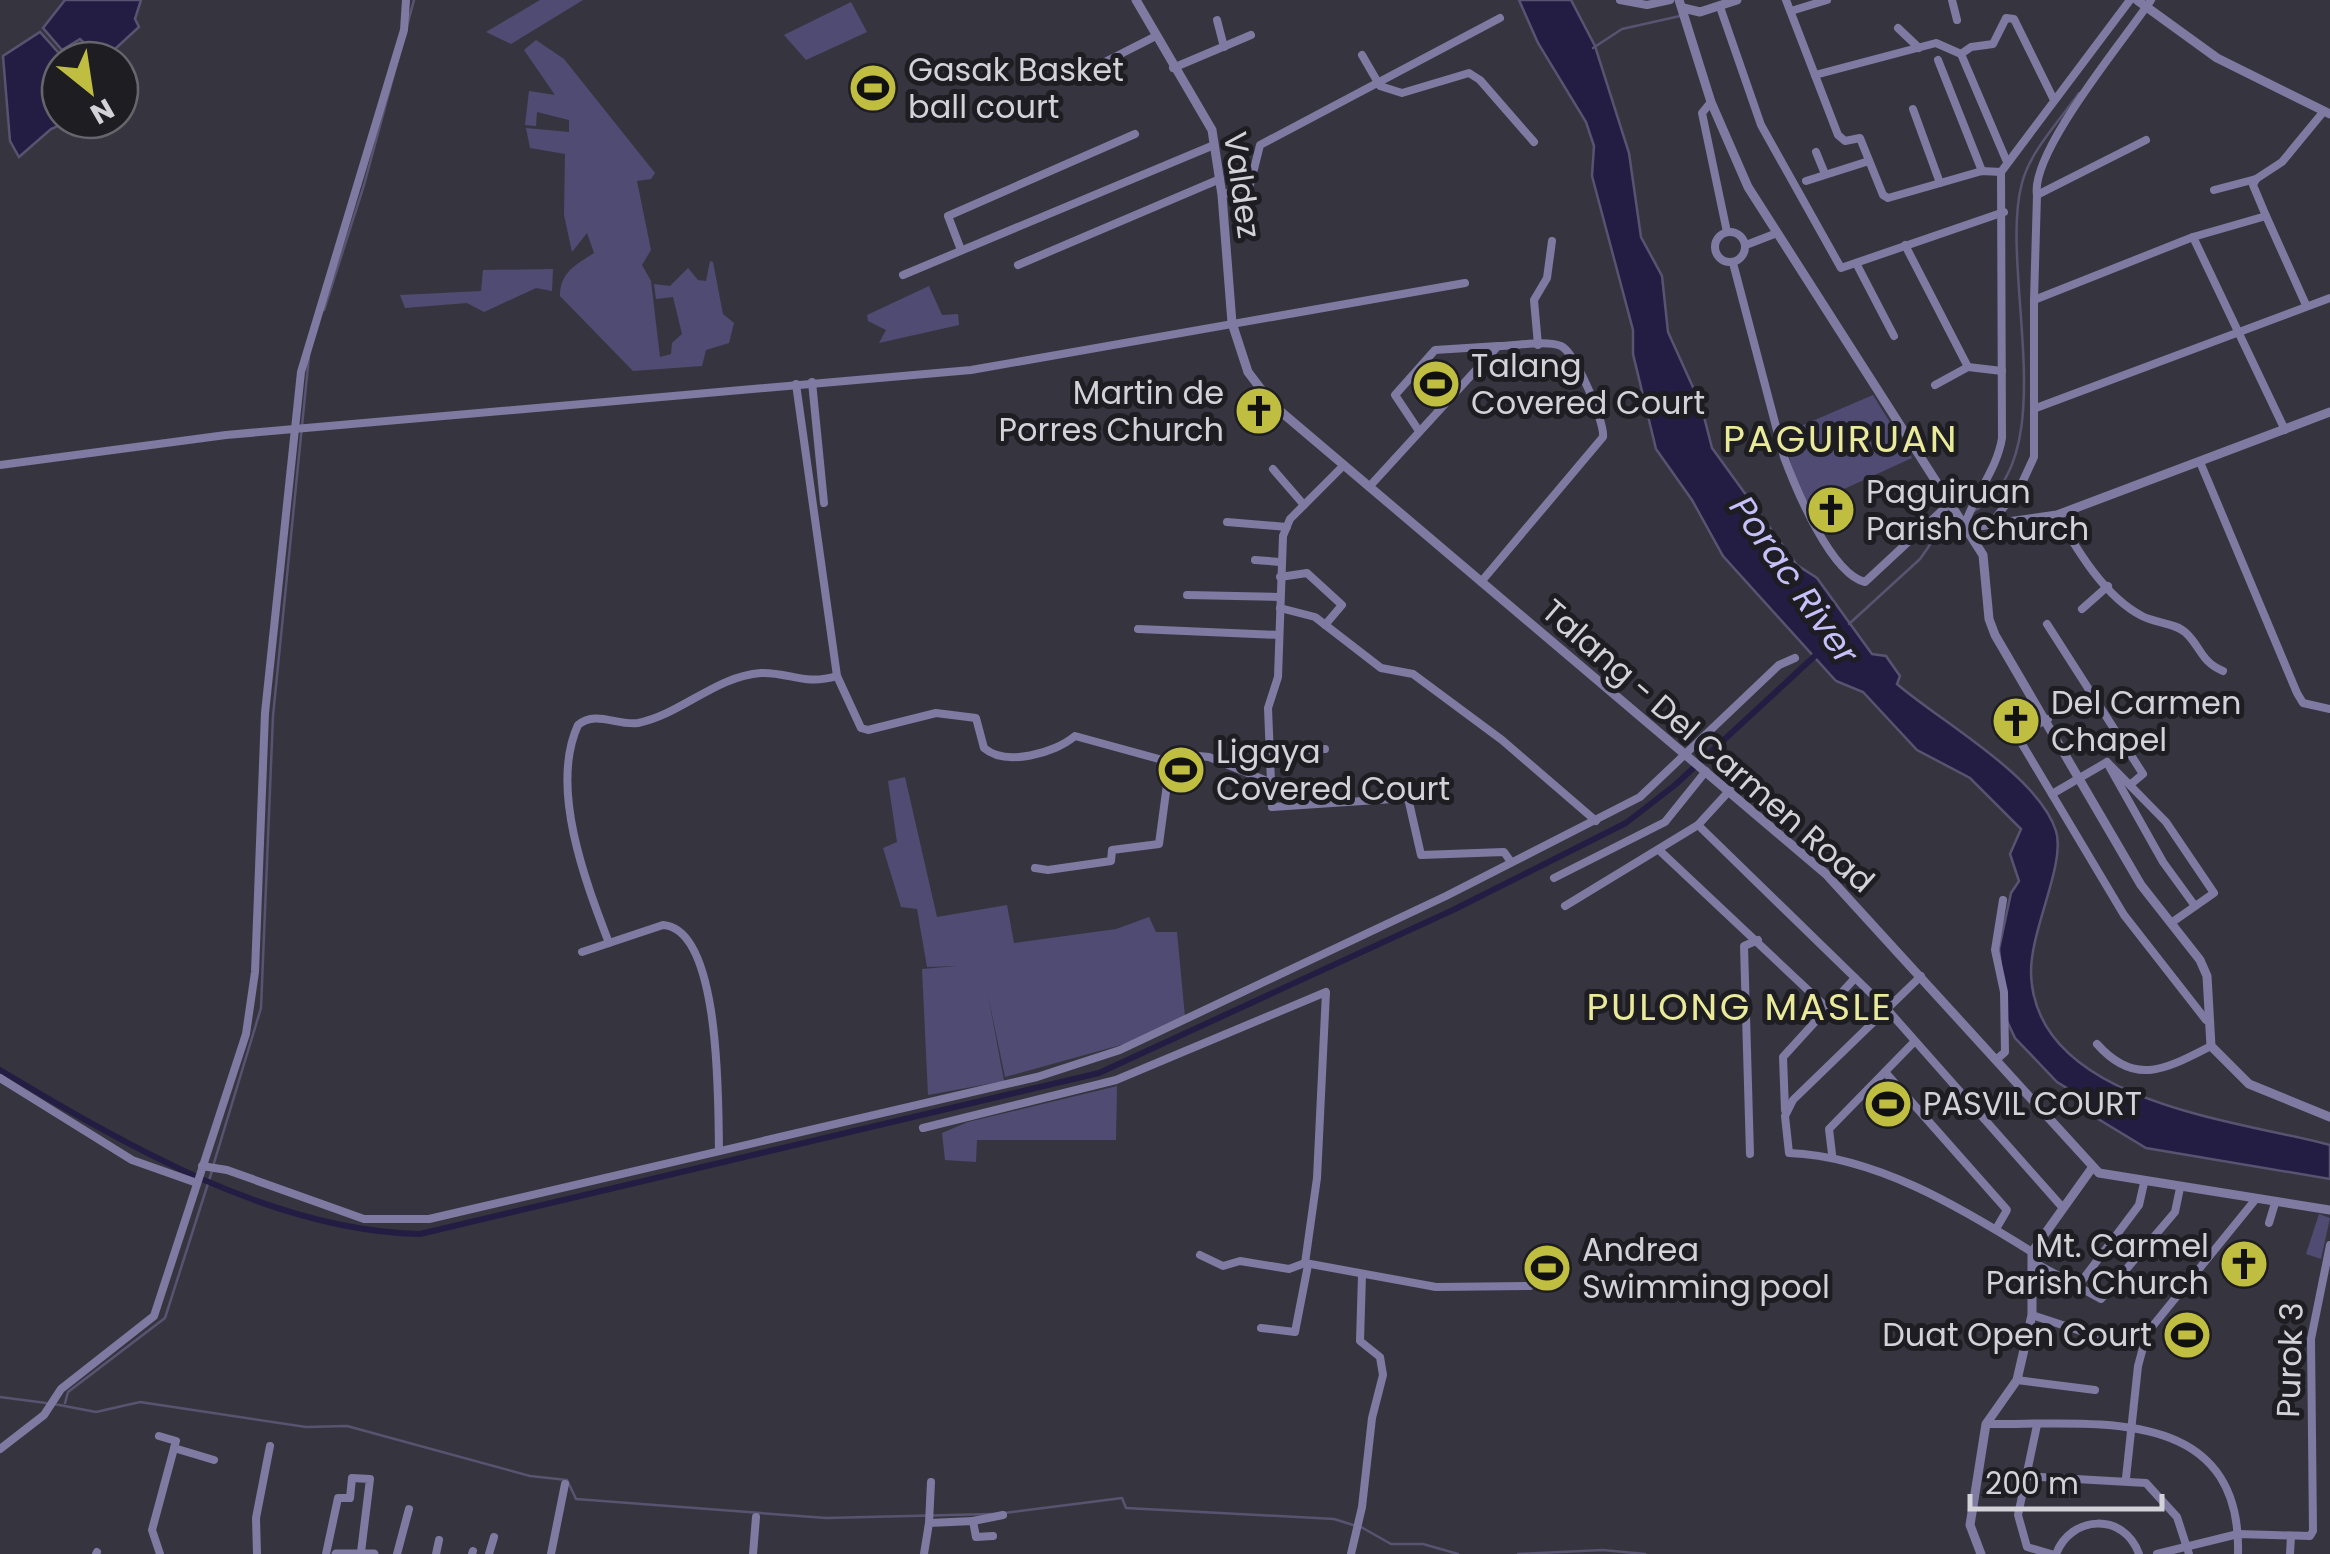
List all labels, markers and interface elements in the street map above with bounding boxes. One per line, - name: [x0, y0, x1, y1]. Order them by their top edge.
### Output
- north arrow: [40, 40, 140, 140]
- place label: Gasak Basket ball court: [908, 47, 1124, 129]
- sports icon: Gasak Basket ball court: [847, 62, 899, 114]
- text: N: [83, 89, 121, 133]
- street label: Valdez: [1213, 129, 1272, 241]
- place label: Talang Covered Court: [1471, 343, 1705, 425]
- sports icon: Talang Covered Court: [1410, 358, 1462, 410]
- place label: Martin de Porres Church: [999, 370, 1224, 452]
- church icon: Martin de Porres Church: [1233, 385, 1285, 437]
- district label: PAGUIRUAN: [1723, 412, 1959, 465]
- place label: Paguiruan Parish Church: [1866, 469, 2089, 551]
- church icon: Paguiruan Parish Church: [1805, 484, 1857, 536]
- water label: Porac River: [1718, 486, 1871, 675]
- street label: Talang - Del Carmen Road: [1532, 588, 1884, 903]
- place label: Del Carmen Chapel: [2051, 680, 2241, 762]
- church icon: Del Carmen Chapel: [1990, 695, 2042, 747]
- place label: Ligaya Covered Court: [1216, 729, 1450, 811]
- sports icon: Ligaya Covered Court: [1155, 744, 1207, 796]
- district label: PULONG MASLE: [1587, 980, 1893, 1033]
- sports icon: PASVIL COURT: [1862, 1078, 1914, 1130]
- place label: PASVIL COURT: [1923, 1081, 2142, 1126]
- place label: Mt. Carmel Parish Church: [1986, 1223, 2209, 1305]
- place label: Andrea Swimming pool: [1582, 1227, 1830, 1309]
- church icon: Mt. Carmel Parish Church: [2218, 1238, 2270, 1290]
- sports icon: Andrea Swimming pool: [1521, 1242, 1573, 1294]
- street label: Purok 3: [2265, 1302, 2314, 1418]
- sports icon: Duat Open Court: [2161, 1309, 2213, 1361]
- place label: Duat Open Court: [1882, 1312, 2152, 1357]
- scale bar: [1970, 1449, 2162, 1511]
- text: 200 m: [1985, 1462, 2079, 1505]

